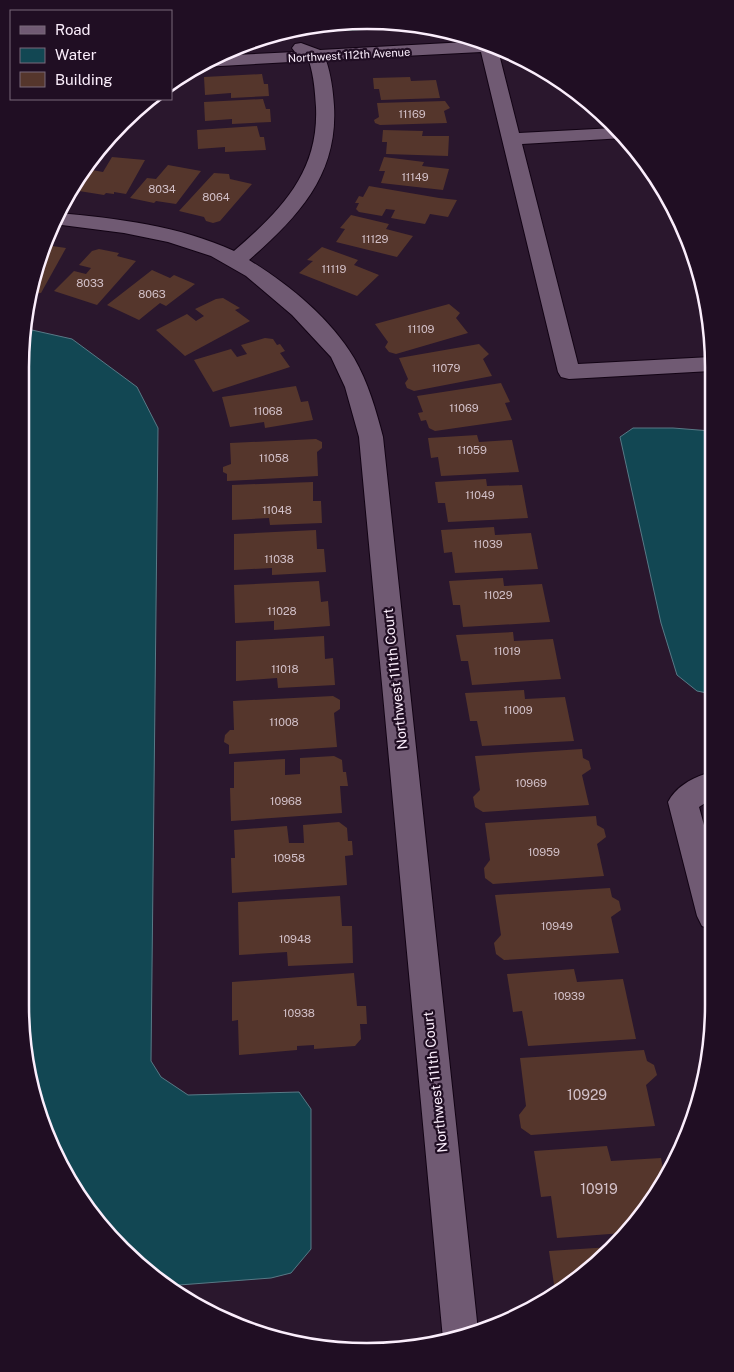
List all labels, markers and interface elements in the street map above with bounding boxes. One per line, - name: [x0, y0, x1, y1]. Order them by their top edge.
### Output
- legend: [10, 10, 172, 100]
- text: Road: [55, 21, 91, 38]
- text: Water: [55, 46, 97, 63]
- street label: Northwest 112th Avenue: [287, 46, 411, 64]
- text: Building: [55, 71, 113, 88]
- house number: 11169: [398, 108, 426, 120]
- house number: 11149: [401, 171, 429, 183]
- house number: 8034: [148, 183, 176, 195]
- house number: 8064: [202, 191, 230, 203]
- house number: 11129: [362, 233, 389, 245]
- house number: 11119: [322, 263, 347, 275]
- house number: 8033: [76, 277, 104, 289]
- house number: 8063: [138, 288, 166, 300]
- house number: 11109: [408, 323, 435, 335]
- house number: 11079: [432, 362, 460, 374]
- house number: 11069: [449, 402, 479, 414]
- house number: 11068: [253, 405, 283, 417]
- house number: 11059: [457, 444, 487, 456]
- house number: 11058: [259, 452, 289, 464]
- house number: 11049: [465, 489, 495, 501]
- house number: 11048: [262, 504, 292, 516]
- house number: 11039: [473, 538, 503, 550]
- house number: 11038: [264, 553, 294, 565]
- house number: 11029: [483, 589, 513, 601]
- house number: 11028: [267, 605, 297, 617]
- street label: Northwest 111th Court: [380, 608, 410, 750]
- house number: 11019: [493, 645, 521, 657]
- house number: 11018: [271, 663, 299, 675]
- house number: 11009: [503, 704, 533, 716]
- house number: 11008: [269, 716, 299, 728]
- house number: 10969: [515, 777, 547, 789]
- house number: 10968: [270, 795, 302, 807]
- house number: 10959: [528, 846, 560, 858]
- house number: 10958: [273, 852, 305, 864]
- house number: 10949: [541, 920, 573, 932]
- house number: 10948: [279, 933, 311, 945]
- house number: 10939: [553, 990, 585, 1002]
- house number: 10938: [283, 1007, 315, 1019]
- street label: Northwest 111th Court: [420, 1011, 450, 1153]
- house number: 10929: [567, 1087, 607, 1103]
- house number: 10919: [580, 1181, 618, 1197]

